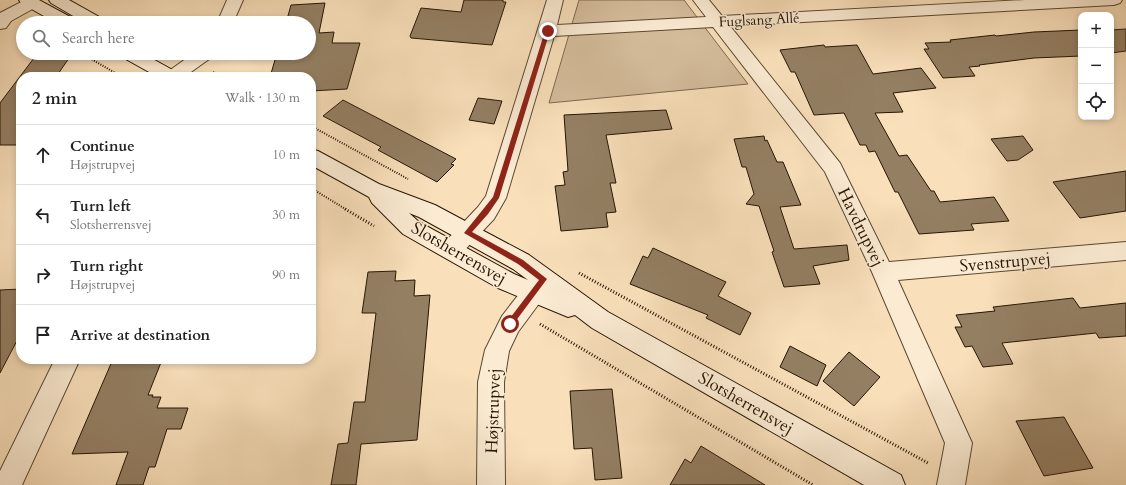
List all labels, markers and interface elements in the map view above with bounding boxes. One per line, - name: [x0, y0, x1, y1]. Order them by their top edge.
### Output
- street label: Fuglsang Allé: [718, 8, 800, 32]
- map controls: [1078, 12, 1114, 120]
- button: +: [1078, 12, 1114, 48]
- search box: [16, 16, 316, 60]
- route end: [539, 22, 557, 40]
- icon: search: [30, 27, 52, 49]
- text: Search here: [62, 28, 135, 48]
- button: −: [1078, 48, 1114, 84]
- button: locate: [1078, 84, 1114, 120]
- text: 2 min: [32, 87, 77, 110]
- text: Walk · 130 m: [225, 89, 300, 107]
- text: Continue: [70, 136, 135, 156]
- icon: ahead: [32, 144, 54, 166]
- text: 10 m: [272, 146, 300, 164]
- text: Højstrupvej: [70, 156, 135, 174]
- street label: Havdrupvej: [832, 184, 890, 270]
- text: Turn left: [70, 196, 131, 216]
- icon: left: [32, 204, 54, 226]
- text: 30 m: [272, 206, 300, 224]
- text: Slotsherrensvej: [70, 216, 152, 234]
- street label: Slotsherrensvej: [407, 216, 511, 290]
- street label: Svenstrupvej: [959, 247, 1051, 277]
- text: Turn right: [70, 256, 143, 276]
- icon: right: [32, 264, 54, 286]
- text: 90 m: [272, 266, 300, 284]
- text: Højstrupvej: [70, 276, 135, 294]
- route start: [501, 315, 519, 333]
- icon: arrive: [32, 324, 54, 346]
- text: Arrive at destination: [70, 325, 210, 345]
- street label: Slotsherrensvej: [694, 366, 798, 440]
- street label: Højstrupvej: [480, 368, 506, 454]

